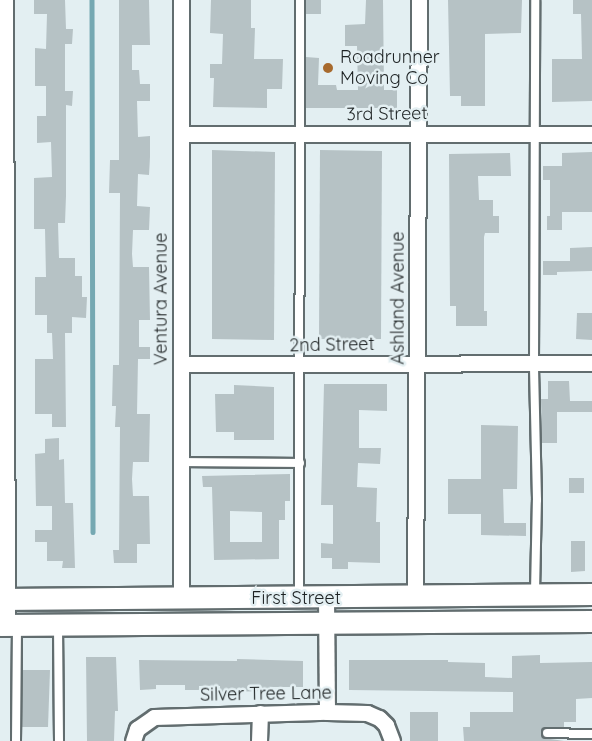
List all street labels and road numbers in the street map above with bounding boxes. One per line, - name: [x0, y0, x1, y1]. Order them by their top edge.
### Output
- street label: 3rd Street: [346, 102, 428, 126]
- street label: Ashland Avenue: [387, 231, 409, 365]
- street label: Ventura Avenue: [150, 233, 172, 365]
- street label: 2nd Street: [289, 333, 375, 357]
- street label: First Street: [251, 587, 341, 609]
- street label: Silver Tree Lane: [200, 682, 332, 706]

